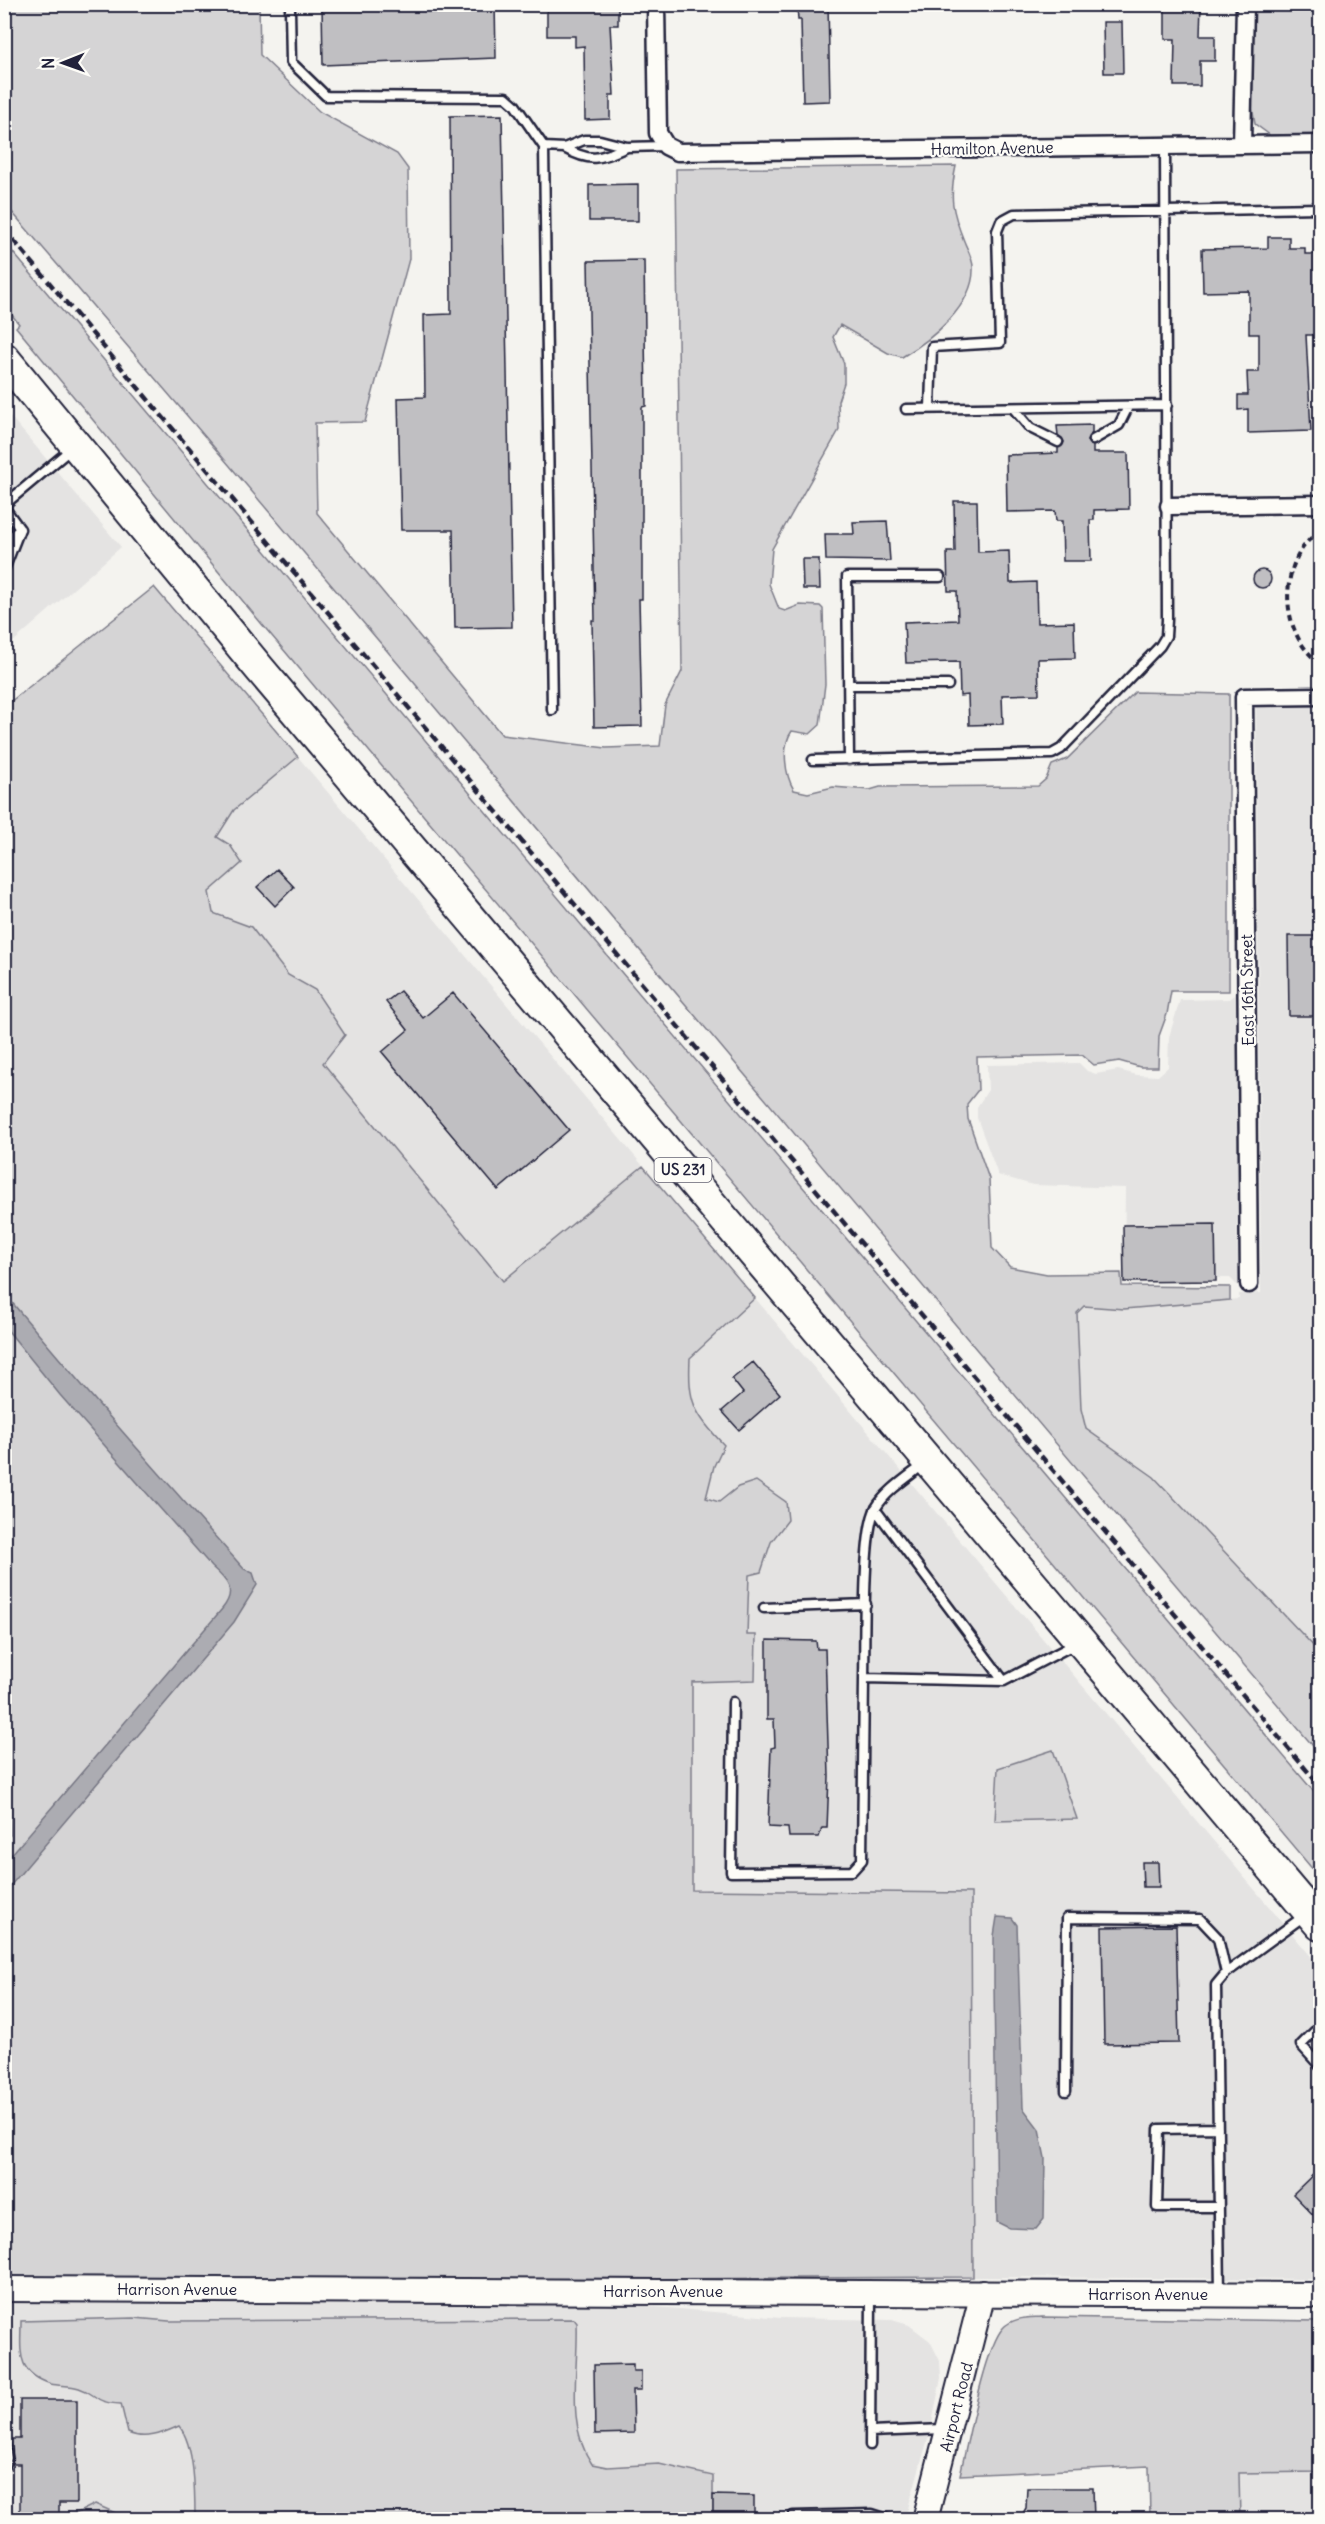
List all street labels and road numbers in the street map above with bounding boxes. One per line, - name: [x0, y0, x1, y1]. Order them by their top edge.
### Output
- street label: Hamilton Avenue: [930, 137, 1054, 159]
- street label: East 16th Street: [1236, 933, 1258, 1046]
- road number: US 231: [654, 1158, 712, 1182]
- street label: Harrison Avenue: [117, 2279, 237, 2299]
- street label: Harrison Avenue: [603, 2281, 723, 2301]
- street label: Harrison Avenue: [1088, 2284, 1208, 2304]
- street label: Airport Road: [935, 2360, 977, 2454]

